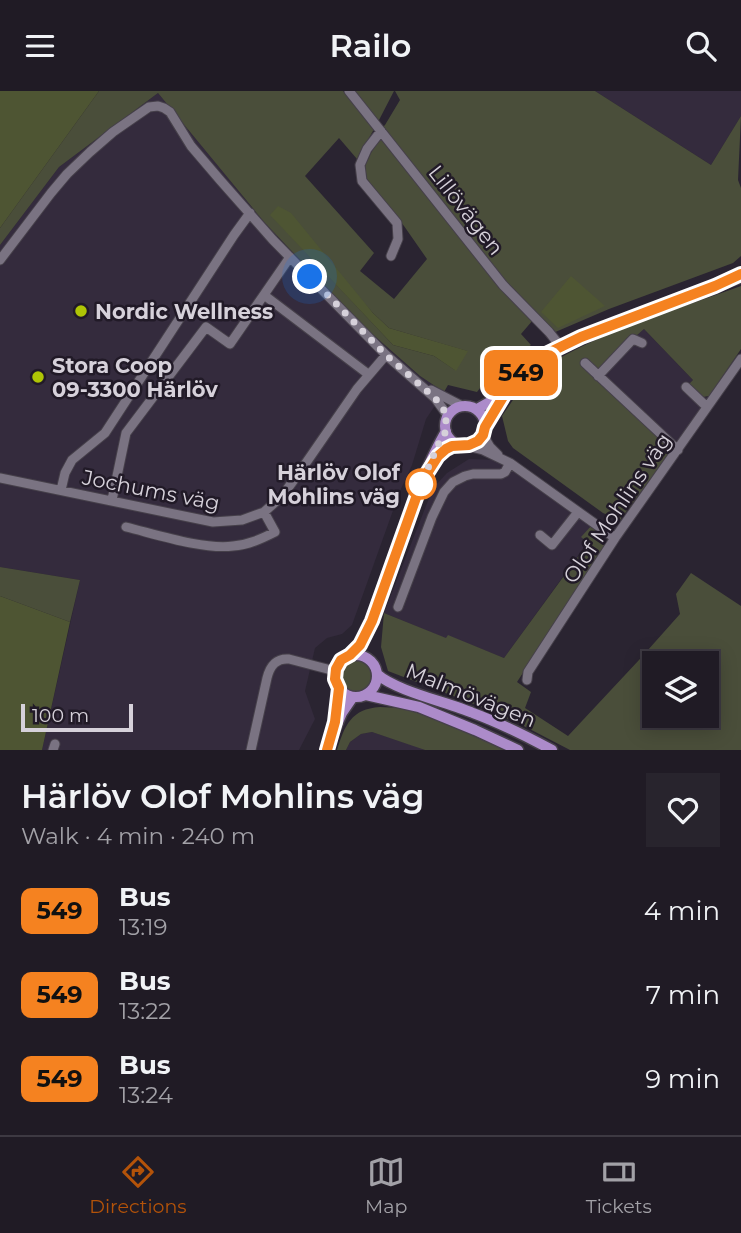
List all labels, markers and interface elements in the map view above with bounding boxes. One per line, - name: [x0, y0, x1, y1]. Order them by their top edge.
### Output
- text: Railo: [330, 26, 411, 65]
- icon: menu: [21, 27, 59, 65]
- icon: search: [682, 27, 720, 65]
- street label: Lillövägen: [423, 160, 509, 260]
- your location: [292, 259, 327, 294]
- place label: Nordic Wellness: [95, 299, 273, 324]
- marker: Nordic Wellness: [73, 303, 89, 319]
- line badge: 549: [481, 350, 561, 396]
- place label: Stora Coop 09-3300 Härlöv: [52, 353, 218, 402]
- text: 549: [498, 358, 544, 387]
- marker: Stora Coop 09-3300 Härlöv: [30, 369, 46, 385]
- street label: Olof Mohlins väg: [558, 428, 676, 588]
- place label: Härlöv Olof Mohlins väg: [268, 460, 401, 509]
- street label: Jochums väg: [79, 464, 222, 516]
- marker: Härlöv Olof Mohlins väg: [406, 469, 436, 499]
- map controls: [642, 651, 719, 728]
- button: layers: [642, 651, 719, 728]
- street label: Malmövägen: [402, 658, 540, 732]
- scale bar: [21, 701, 133, 733]
- text: 100 m: [32, 704, 89, 727]
- button: heart: [646, 773, 720, 847]
- text: Härlöv Olof Mohlins väg: [21, 776, 424, 816]
- text: Walk · 4 min · 240 m: [21, 822, 255, 850]
- text: Bus: [119, 881, 171, 913]
- text: 4 min: [644, 895, 720, 927]
- text: 549: [36, 896, 83, 925]
- text: 13:19: [119, 913, 167, 941]
- text: Bus: [119, 965, 171, 997]
- text: 7 min: [646, 979, 720, 1011]
- text: 549: [36, 980, 83, 1009]
- text: 13:22: [119, 997, 171, 1025]
- text: Bus: [119, 1049, 171, 1081]
- text: 9 min: [645, 1063, 720, 1095]
- text: 549: [36, 1064, 83, 1093]
- text: 13:24: [119, 1081, 173, 1109]
- tab: Directions: [89, 1153, 187, 1218]
- tab: Map: [365, 1153, 407, 1218]
- tab: Tickets: [586, 1153, 652, 1218]

